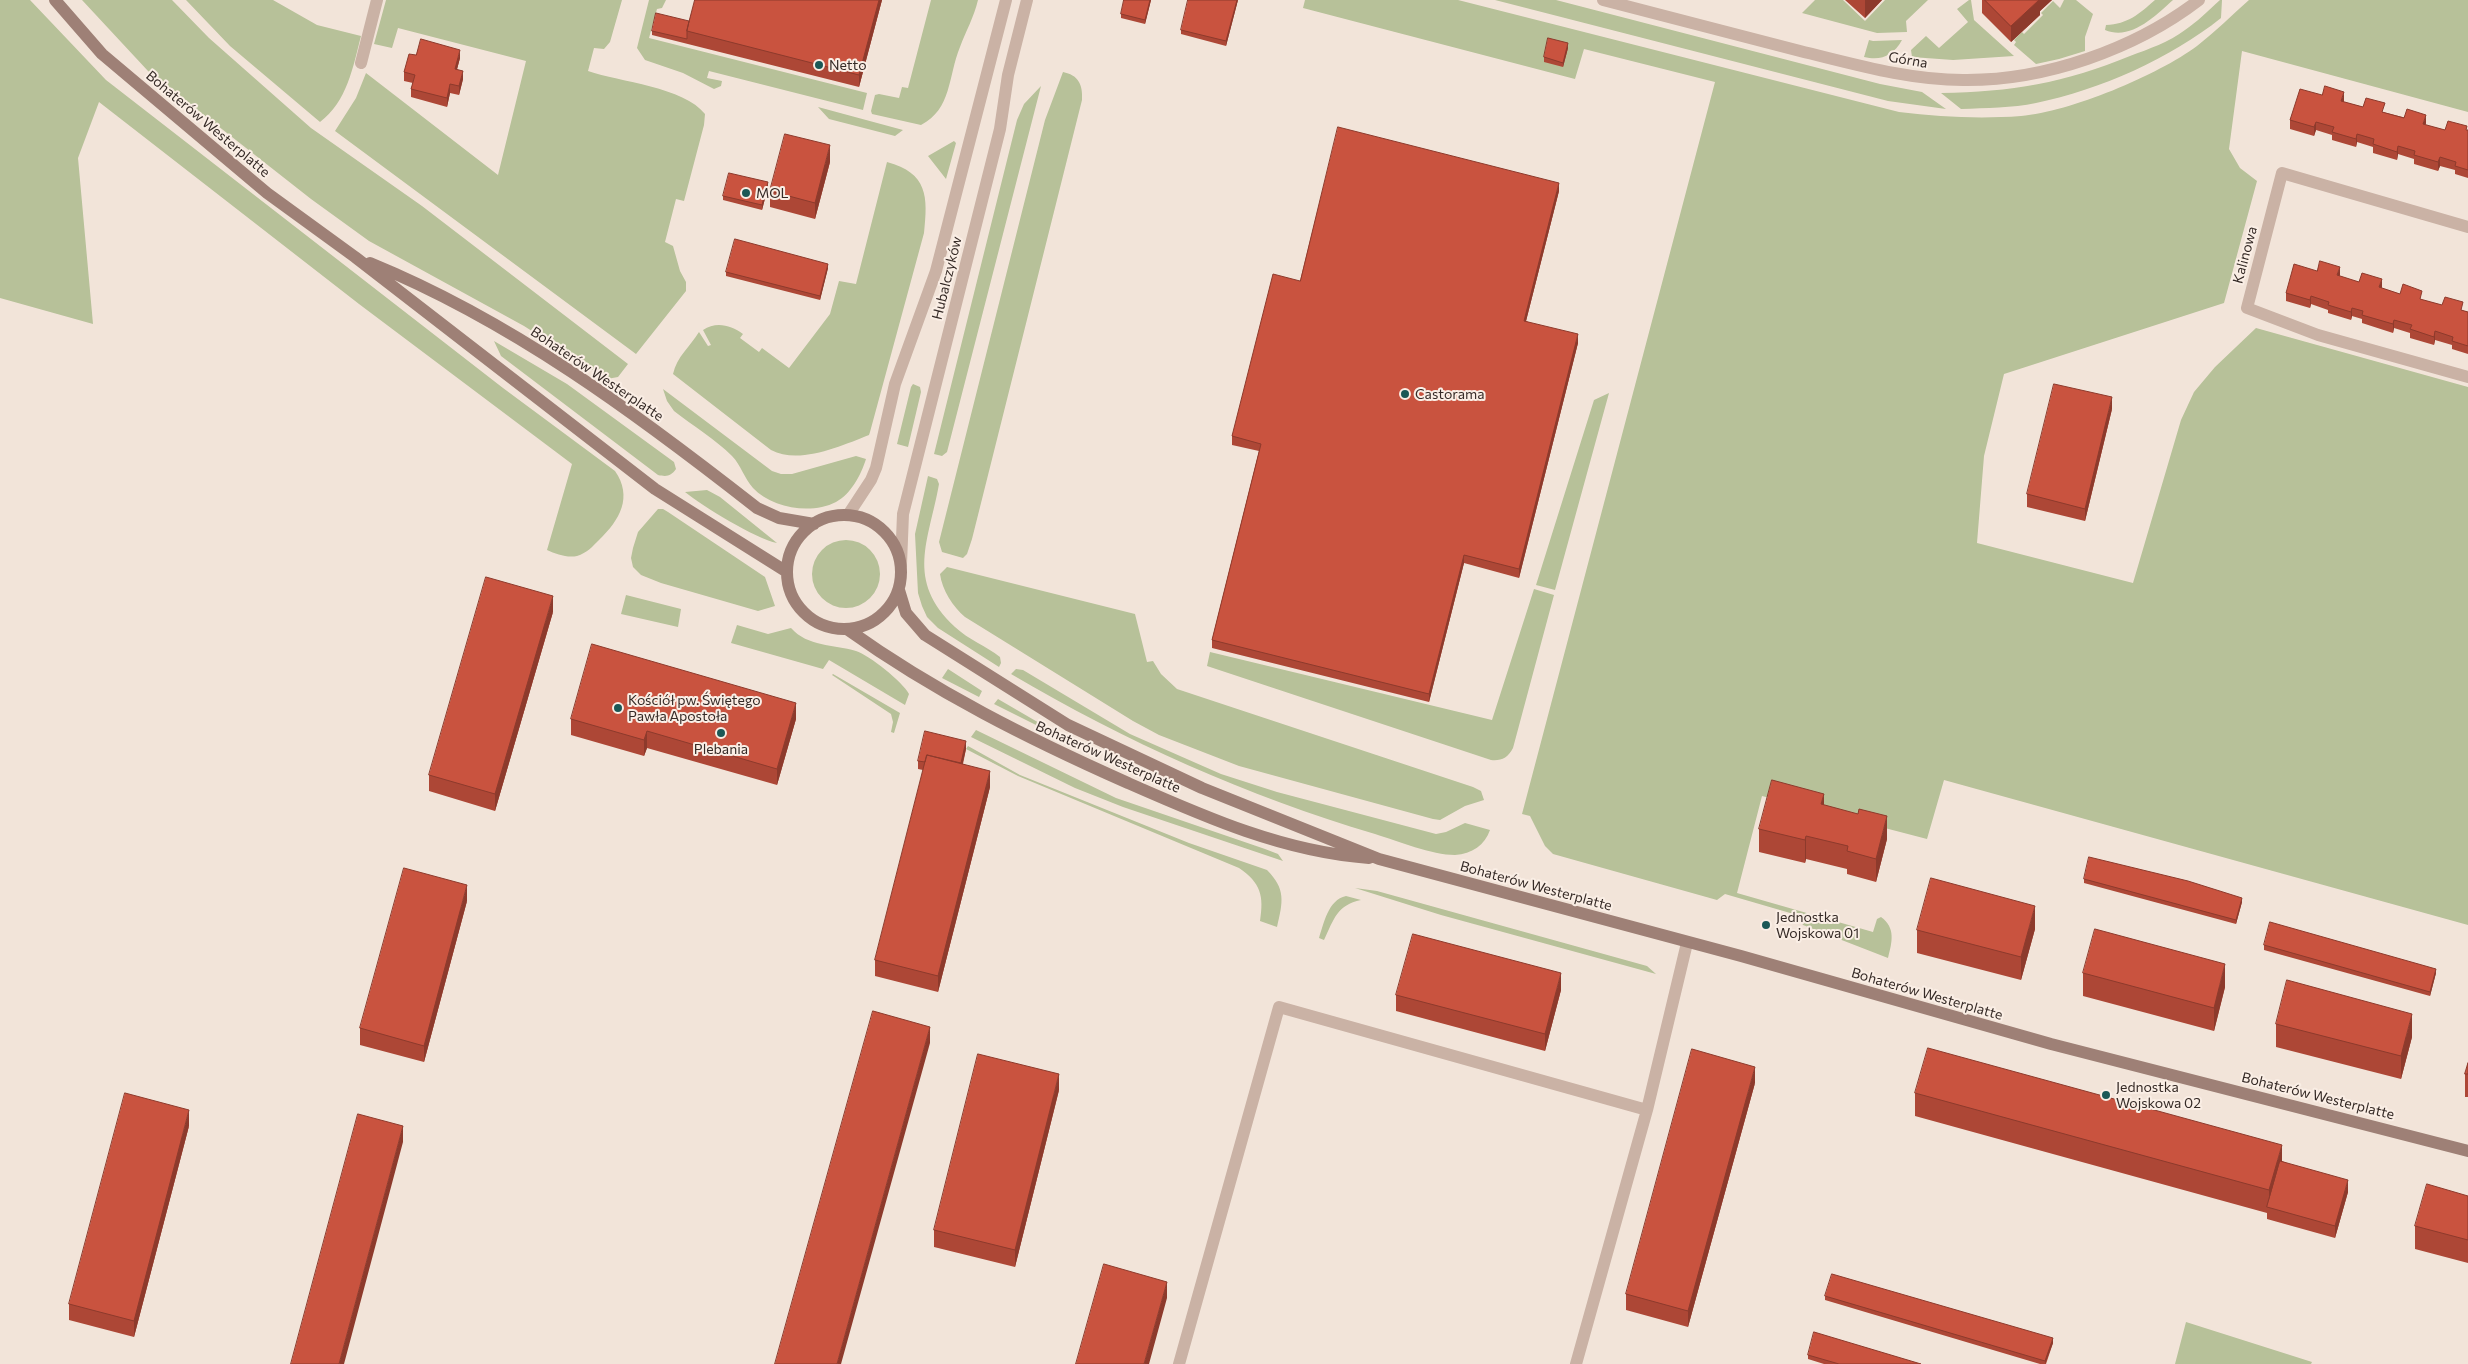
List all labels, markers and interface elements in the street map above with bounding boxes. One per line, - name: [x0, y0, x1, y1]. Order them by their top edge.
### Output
- street label: Górna: [1887, 48, 1929, 72]
- place label: Netto: [829, 57, 867, 73]
- marker: Netto: [813, 59, 825, 71]
- street label: Bohaterów Westerplatte: [143, 67, 273, 181]
- place label: MOL: [756, 185, 789, 201]
- marker: MOL: [740, 187, 752, 199]
- street label: Kalinowa: [2229, 225, 2261, 285]
- street label: Hubalczyków: [929, 235, 965, 321]
- street label: Bohaterów Westerplatte: [527, 323, 667, 425]
- place label: Castorama: [1415, 386, 1485, 402]
- marker: Castorama: [1399, 388, 1411, 400]
- place label: Kościół pw. Świętego Pawła Apostoła: [628, 692, 761, 724]
- marker: Kościół pw. Świętego Pawła Apostoła: [612, 702, 624, 714]
- street label: Bohaterów Westerplatte: [1033, 717, 1183, 797]
- marker: Plebania: [715, 727, 727, 739]
- place label: Plebania: [694, 741, 748, 757]
- street label: Bohaterów Westerplatte: [1458, 858, 1614, 914]
- place label: Jednostka Wojskowa 01: [1776, 909, 1859, 942]
- marker: Jednostka Wojskowa 01: [1760, 919, 1772, 931]
- street label: Bohaterów Westerplatte: [1849, 964, 2005, 1024]
- street label: Bohaterów Westerplatte: [2240, 1069, 2396, 1123]
- place label: Jednostka Wojskowa 02: [2116, 1079, 2201, 1112]
- marker: Jednostka Wojskowa 02: [2100, 1089, 2112, 1101]

